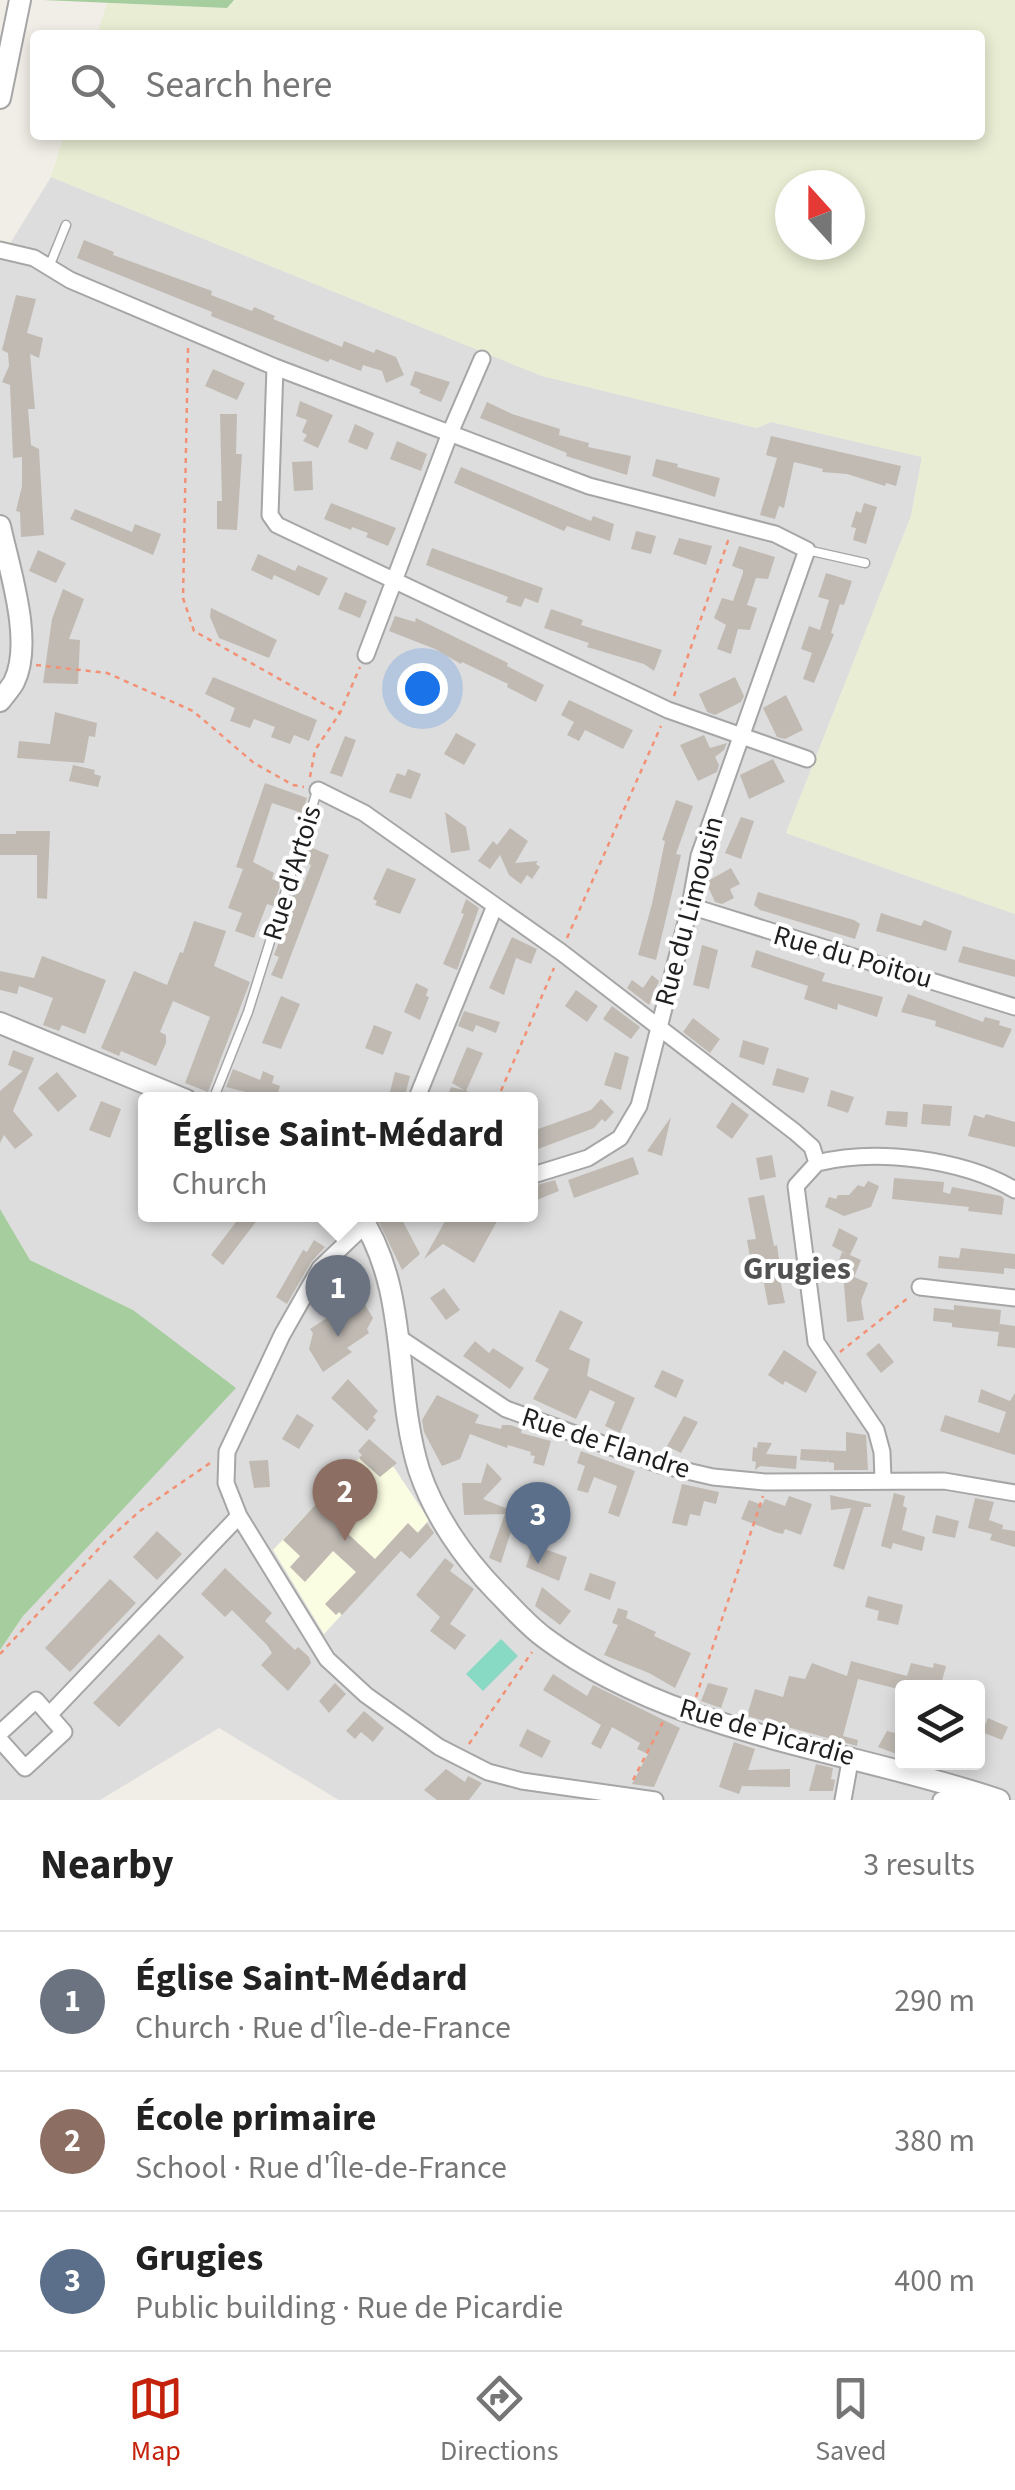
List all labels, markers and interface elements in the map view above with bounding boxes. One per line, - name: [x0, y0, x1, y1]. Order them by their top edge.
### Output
- search box: [30, 30, 985, 140]
- icon: search: [65, 58, 120, 113]
- text: Search here: [145, 58, 332, 112]
- north arrow: [775, 170, 865, 260]
- your location: [397, 663, 448, 714]
- street label: Rue d'Artois: [252, 800, 332, 946]
- street label: Rue du Limousin: [644, 812, 734, 1010]
- street label: Rue du Poitou: [769, 915, 937, 999]
- popup: [138, 1092, 538, 1222]
- text: Église Saint-Médard: [172, 1107, 504, 1161]
- text: Church: [172, 1161, 268, 1207]
- district label: Grugies: [743, 1246, 851, 1292]
- pin: 1: [306, 1254, 370, 1337]
- street label: Rue de Flandre: [517, 1397, 695, 1489]
- pin: 2: [312, 1458, 378, 1541]
- pin: 3: [506, 1482, 570, 1564]
- map controls: [895, 1680, 985, 1770]
- button: layers: [895, 1680, 985, 1770]
- street label: Rue de Picardie: [675, 1688, 859, 1776]
- text: Nearby: [40, 1835, 174, 1895]
- text: 3 results: [863, 1842, 975, 1888]
- text: Église Saint-Médard: [135, 1951, 468, 2005]
- text: 1: [64, 1978, 81, 2024]
- text: 290 m: [894, 1978, 975, 2024]
- text: Church · Rue d'Île-de-France: [135, 2005, 511, 2051]
- text: École primaire: [135, 2091, 376, 2145]
- text: 2: [64, 2118, 81, 2164]
- text: 380 m: [894, 2118, 975, 2164]
- text: School · Rue d'Île-de-France: [135, 2145, 507, 2191]
- text: Grugies: [135, 2231, 263, 2285]
- text: 3: [64, 2258, 81, 2304]
- text: 400 m: [894, 2258, 975, 2304]
- text: Public building · Rue de Picardie: [135, 2285, 563, 2331]
- tab: Map: [128, 2371, 183, 2471]
- tab: Directions: [440, 2371, 559, 2471]
- tab: Saved: [815, 2371, 887, 2471]

